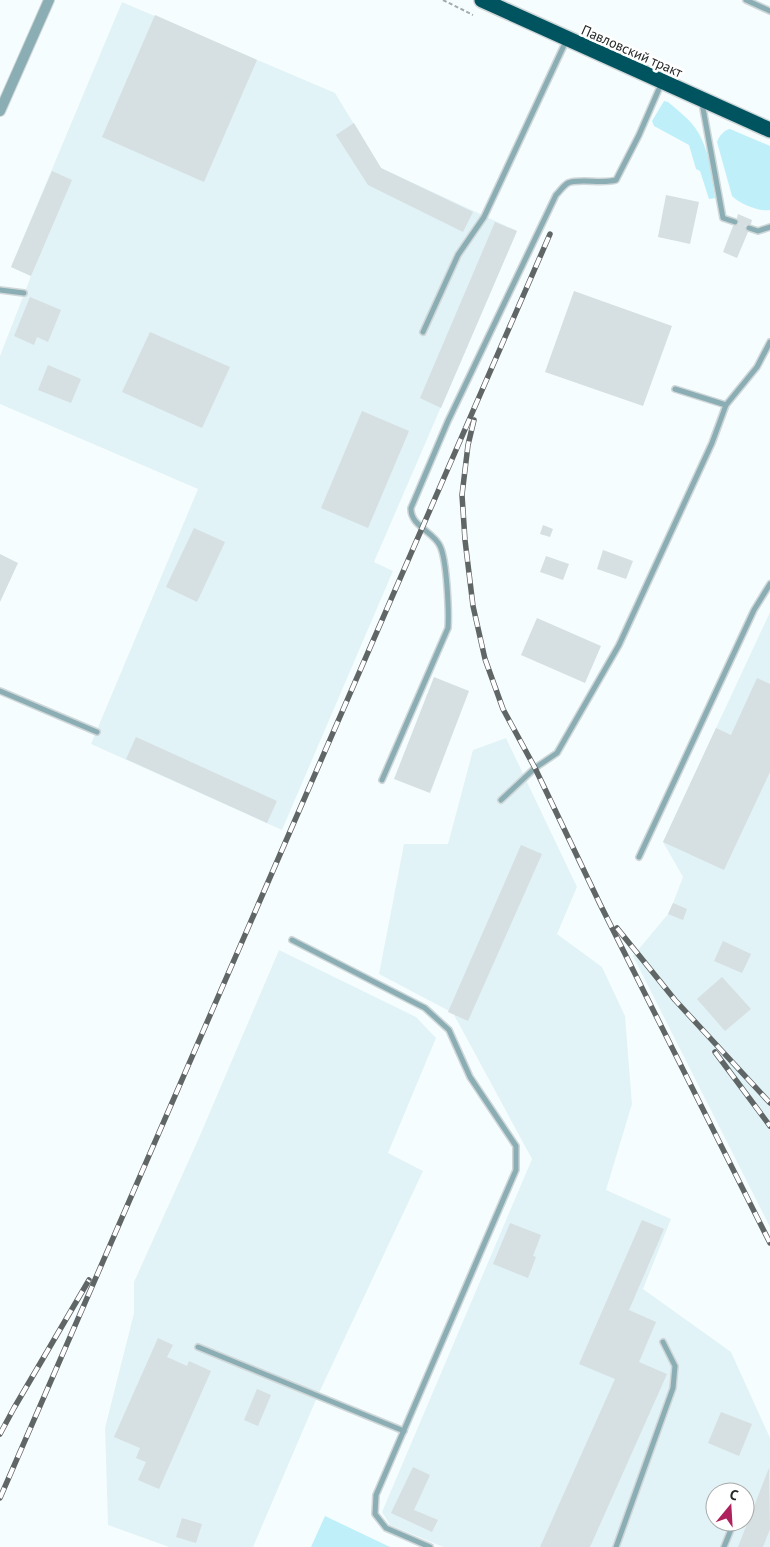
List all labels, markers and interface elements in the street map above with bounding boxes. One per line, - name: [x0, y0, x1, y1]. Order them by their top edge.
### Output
- street label: Павловский тракт: [579, 21, 686, 82]
- north arrow: [705, 1482, 755, 1532]
- text: С: [728, 1485, 741, 1504]

